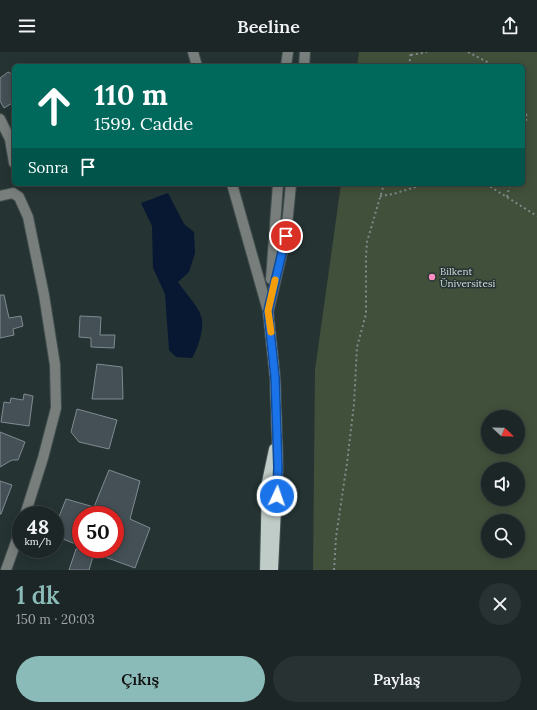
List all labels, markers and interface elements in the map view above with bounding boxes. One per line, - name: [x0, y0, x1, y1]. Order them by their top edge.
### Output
- icon: menu: [16, 15, 38, 37]
- text: Beeline: [237, 15, 300, 38]
- icon: share: [499, 15, 521, 37]
- text: 110 m: [94, 77, 168, 113]
- icon: ahead: [28, 80, 80, 132]
- text: 1599. Cadde: [94, 112, 193, 135]
- icon: arrive: [77, 156, 99, 178]
- text: Sonra: [28, 158, 69, 177]
- pin: [269, 219, 303, 253]
- icon: arrive: [275, 225, 297, 247]
- place label: Bilkent Üniversitesi: [440, 265, 496, 290]
- marker: Bilkent Üniversitesi: [427, 272, 437, 282]
- north arrow: [481, 410, 525, 454]
- map controls: [481, 410, 525, 558]
- button: sound: [481, 462, 525, 506]
- position arrow: [256, 475, 298, 517]
- speed limit sign: 50: [72, 506, 124, 558]
- text: 48: [27, 514, 49, 539]
- button: search: [481, 514, 525, 558]
- text: km/h: [24, 535, 52, 548]
- text: 1 dk: [16, 580, 60, 611]
- button: close: [479, 583, 521, 625]
- text: 150 m · 20:03: [16, 611, 95, 628]
- button: Çıkış: [16, 656, 265, 702]
- button: Paylaş: [273, 656, 521, 702]

